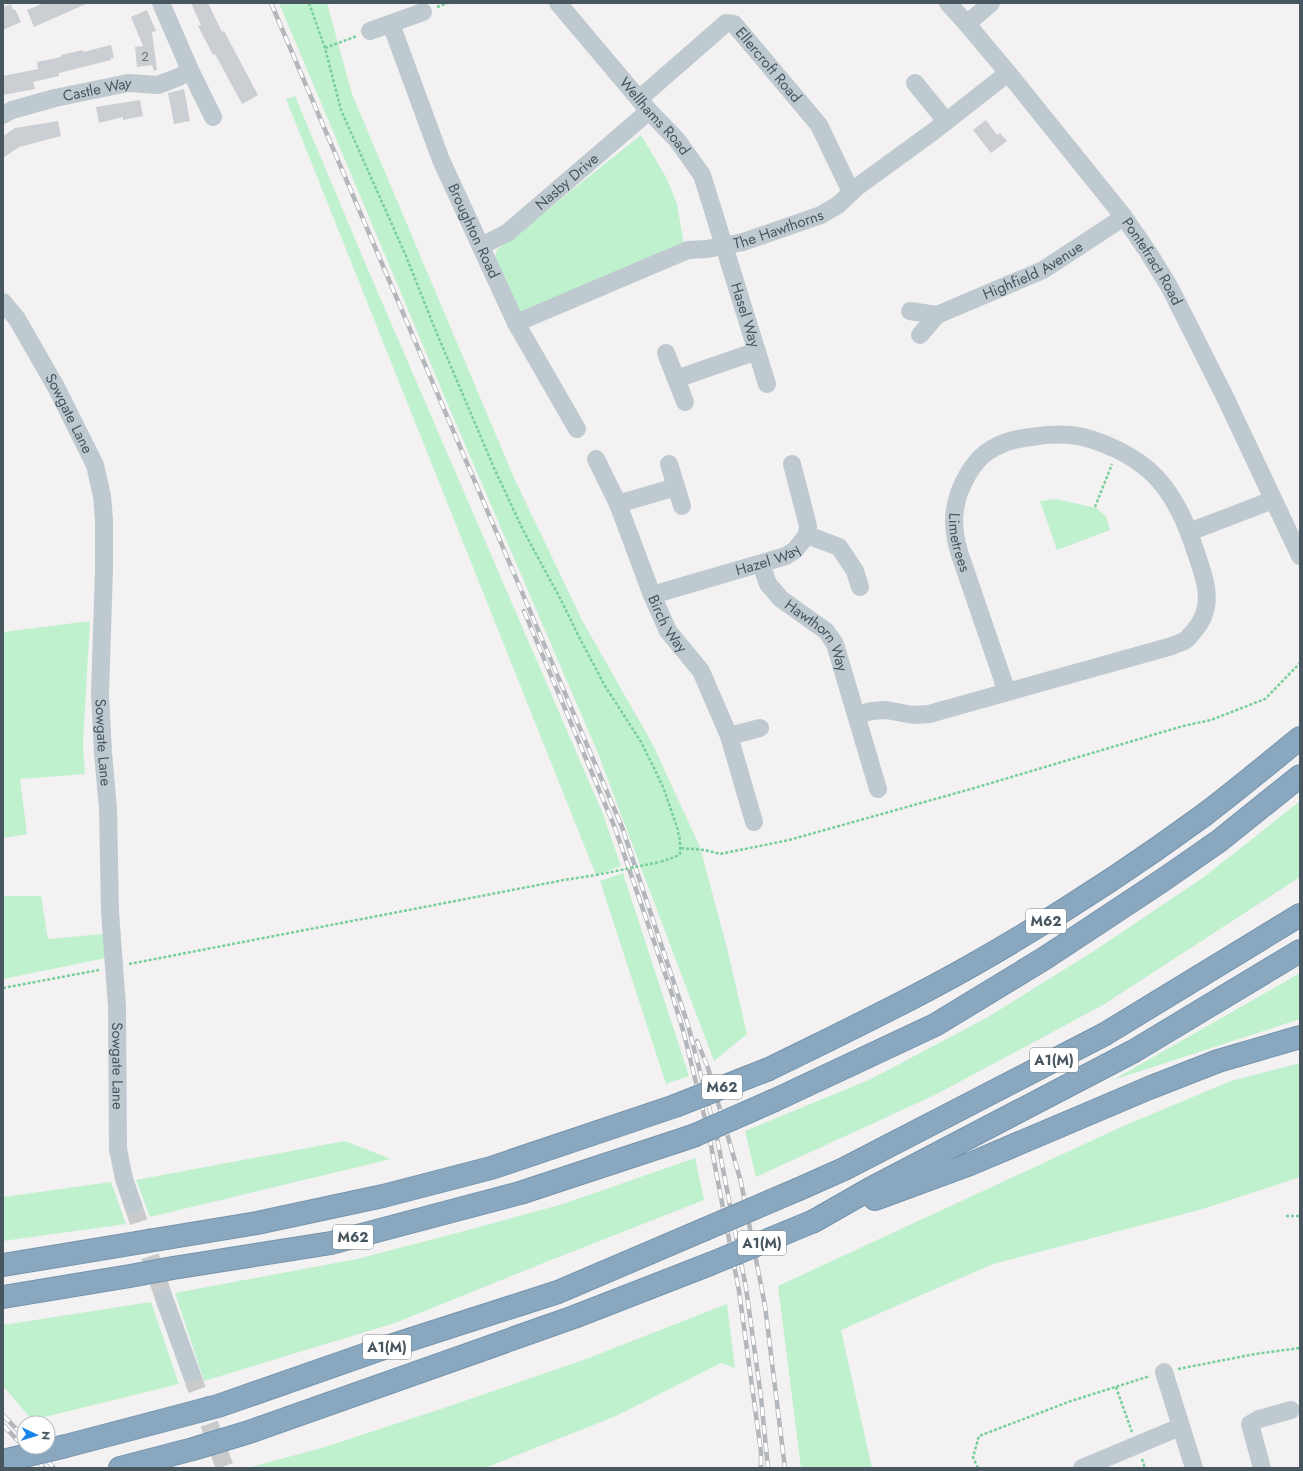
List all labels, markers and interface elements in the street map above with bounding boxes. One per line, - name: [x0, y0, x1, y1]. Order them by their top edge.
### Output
- street label: Ellercroft Road: [730, 22, 807, 108]
- house number: 2: [141, 47, 149, 66]
- street label: Castle Way: [61, 72, 133, 107]
- street label: Wellhams Road: [614, 72, 696, 160]
- street label: Nasby Drive: [530, 148, 604, 215]
- street label: Broughton Road: [442, 180, 505, 282]
- street label: The Hawthorns: [732, 204, 826, 255]
- street label: Pontefract Road: [1117, 213, 1188, 309]
- street label: Highfield Avenue: [979, 236, 1088, 305]
- street label: Hasel Way: [725, 280, 766, 350]
- street label: Sowgate Lane: [39, 369, 99, 458]
- street label: Limetrees: [943, 512, 976, 575]
- street label: Hazel Way: [733, 539, 807, 581]
- street label: Birch Way: [642, 591, 693, 658]
- street label: Hawthorn Way: [780, 594, 854, 674]
- street label: Sowgate Lane: [89, 698, 117, 787]
- road number: M62: [1026, 909, 1066, 933]
- street label: Sowgate Lane: [106, 1022, 129, 1110]
- road number: A1(M): [1030, 1048, 1078, 1072]
- road number: M62: [702, 1075, 742, 1099]
- road number: M62: [333, 1225, 373, 1249]
- road number: A1(M): [738, 1231, 786, 1255]
- road number: A1(M): [363, 1335, 411, 1359]
- north arrow: [16, 1415, 56, 1455]
- text: N: [38, 1431, 54, 1441]

